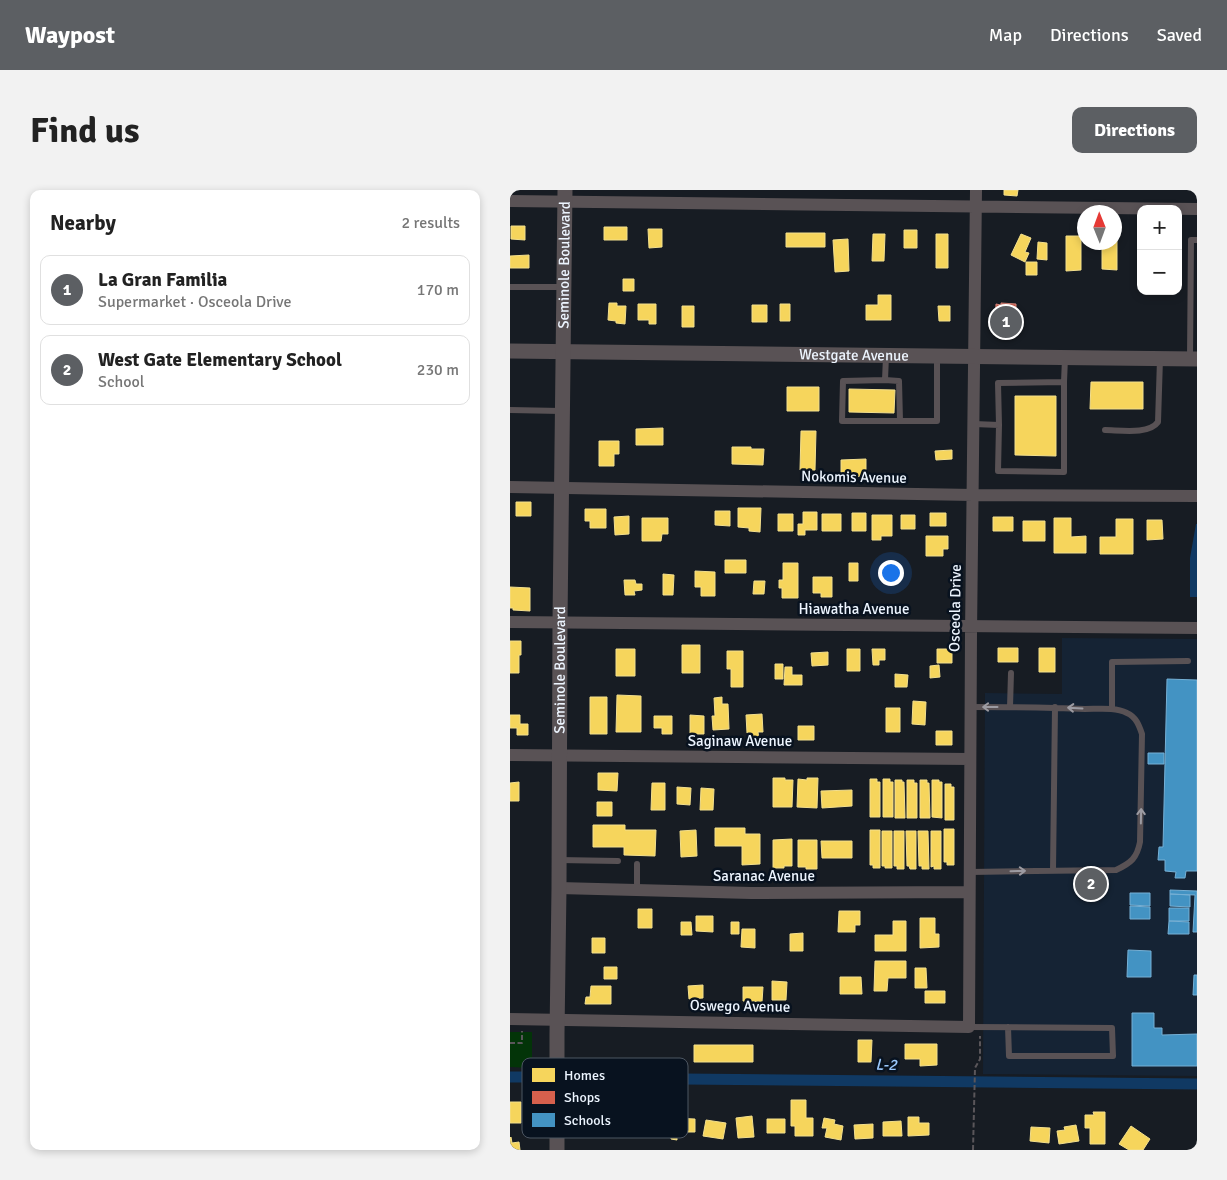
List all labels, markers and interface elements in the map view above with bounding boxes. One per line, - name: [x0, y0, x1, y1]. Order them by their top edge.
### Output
- text: Waypost: [25, 20, 115, 50]
- text: Map: [989, 24, 1022, 46]
- text: Directions: [1050, 24, 1129, 46]
- text: Saved: [1157, 24, 1202, 46]
- button: Directions: [1072, 107, 1197, 153]
- text: Find us: [30, 109, 140, 152]
- street label: Seminole Boulevard: [554, 201, 574, 329]
- north arrow: [1077, 205, 1122, 250]
- map controls: [1137, 205, 1182, 295]
- button: +: [1137, 205, 1182, 250]
- text: Nearby: [50, 210, 116, 236]
- text: 2 results: [401, 213, 460, 233]
- button: −: [1137, 250, 1182, 295]
- text: La Gran Familia: [98, 268, 227, 292]
- text: 1: [63, 280, 71, 300]
- text: 170 m: [417, 280, 459, 300]
- text: Supermarket · Osceola Drive: [98, 292, 291, 312]
- pin: 1: [990, 303, 1022, 341]
- street label: Westgate Avenue: [799, 345, 909, 365]
- text: West Gate Elementary School: [98, 348, 342, 372]
- text: 2: [63, 360, 71, 380]
- text: 230 m: [417, 360, 459, 380]
- text: School: [98, 372, 144, 392]
- street label: Nokomis Avenue: [801, 467, 907, 487]
- your location: [878, 560, 904, 586]
- street label: Osceola Drive: [945, 564, 965, 652]
- street label: Hiawatha Avenue: [799, 600, 910, 618]
- street label: Seminole Boulevard: [551, 606, 569, 734]
- one-way arrow: [983, 702, 999, 712]
- one-way arrow: [1067, 704, 1083, 713]
- street label: Saginaw Avenue: [688, 732, 792, 750]
- one-way arrow: [1136, 808, 1146, 824]
- pin: 2: [1075, 865, 1107, 903]
- street label: Saranac Avenue: [713, 867, 815, 885]
- one-way arrow: [1010, 867, 1026, 876]
- street label: Oswego Avenue: [690, 996, 790, 1016]
- water label: L-2: [875, 1055, 898, 1075]
- legend: [522, 1058, 688, 1138]
- text: Homes: [564, 1067, 605, 1084]
- text: Shops: [564, 1089, 600, 1106]
- text: Schools: [564, 1112, 611, 1129]

